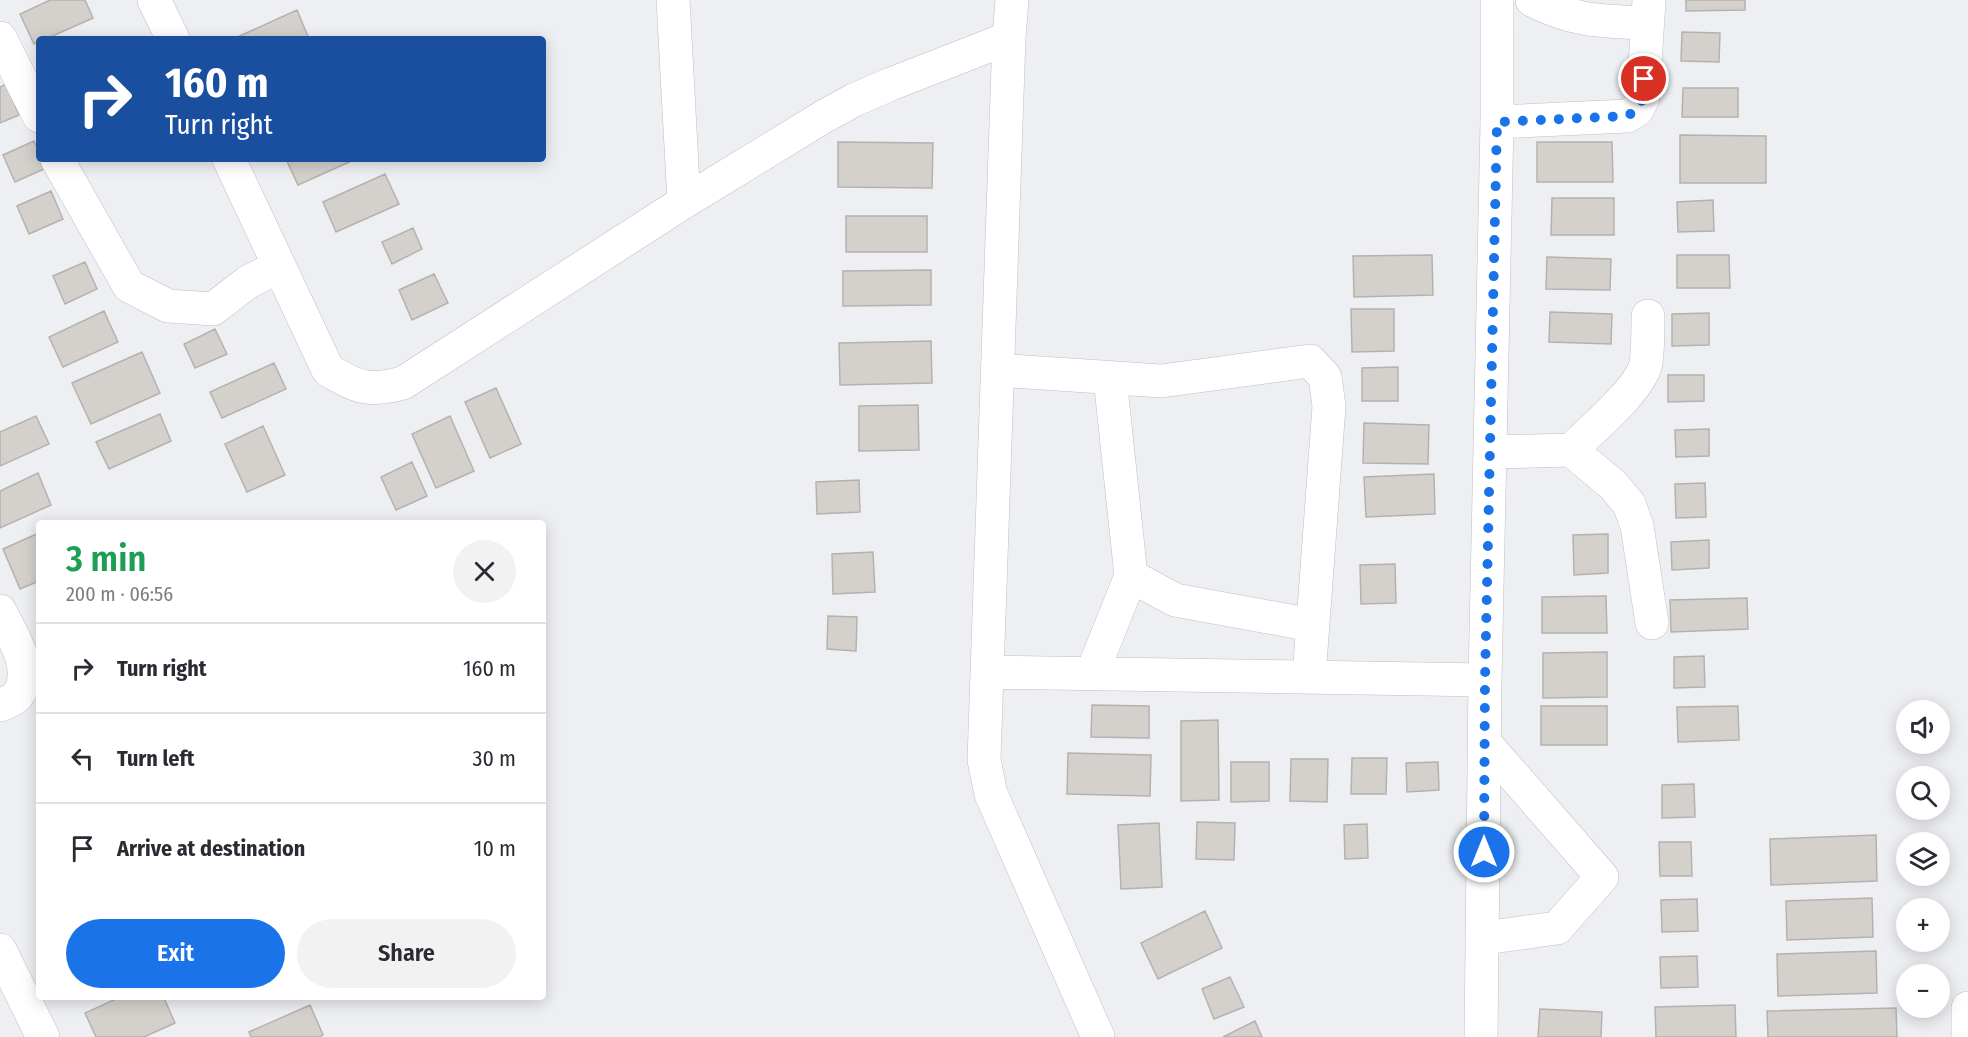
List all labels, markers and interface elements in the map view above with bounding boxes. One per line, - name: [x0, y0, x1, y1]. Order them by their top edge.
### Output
- pin: [1618, 53, 1669, 104]
- text: 160 m: [165, 58, 268, 108]
- icon: right: [66, 60, 144, 138]
- icon: arrive: [1627, 62, 1660, 95]
- text: Turn right: [165, 109, 273, 141]
- text: 3 min: [66, 537, 146, 581]
- button: close: [453, 540, 516, 603]
- text: 200 m · 06:56: [66, 582, 173, 606]
- icon: right: [66, 652, 99, 685]
- text: Turn right: [117, 655, 206, 682]
- text: 160 m: [463, 655, 516, 682]
- map controls: [1896, 700, 1950, 1018]
- button: sound: [1896, 700, 1950, 754]
- icon: left: [66, 742, 99, 775]
- text: Turn left: [117, 745, 195, 772]
- text: 30 m: [473, 745, 516, 772]
- button: search: [1896, 766, 1950, 820]
- position arrow: [1452, 820, 1516, 884]
- icon: arrive: [66, 832, 99, 865]
- button: layers: [1896, 832, 1950, 886]
- text: Arrive at destination: [117, 835, 305, 862]
- text: 10 m: [474, 835, 516, 862]
- button: +: [1896, 898, 1950, 952]
- button: Exit: [66, 919, 285, 988]
- button: Share: [297, 919, 516, 988]
- button: −: [1896, 964, 1950, 1018]

